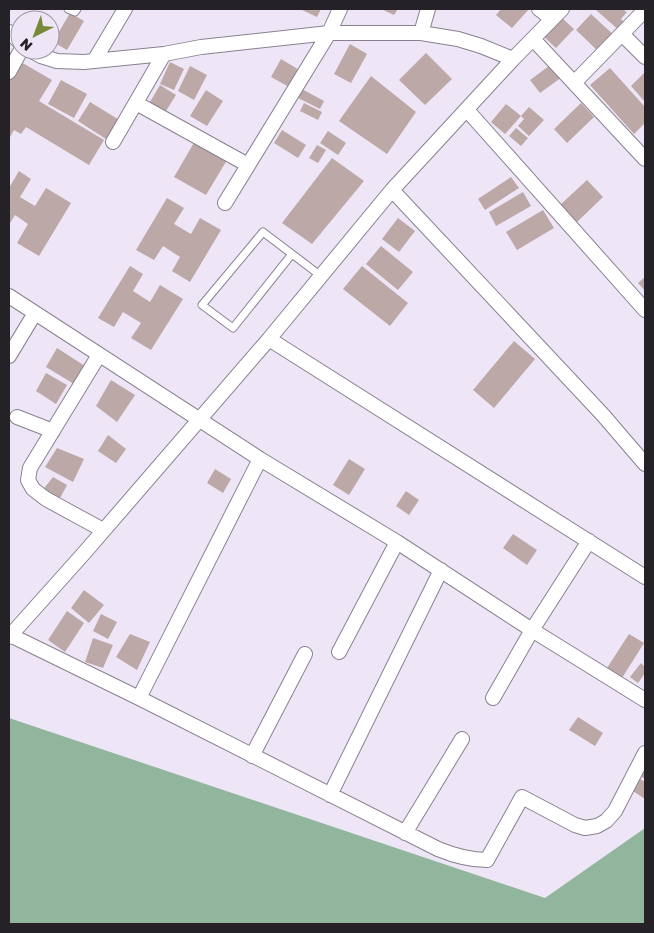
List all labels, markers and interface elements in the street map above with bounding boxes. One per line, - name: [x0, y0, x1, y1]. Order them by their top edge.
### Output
- north arrow: [10, 10, 60, 60]
- text: N: [16, 35, 36, 55]

